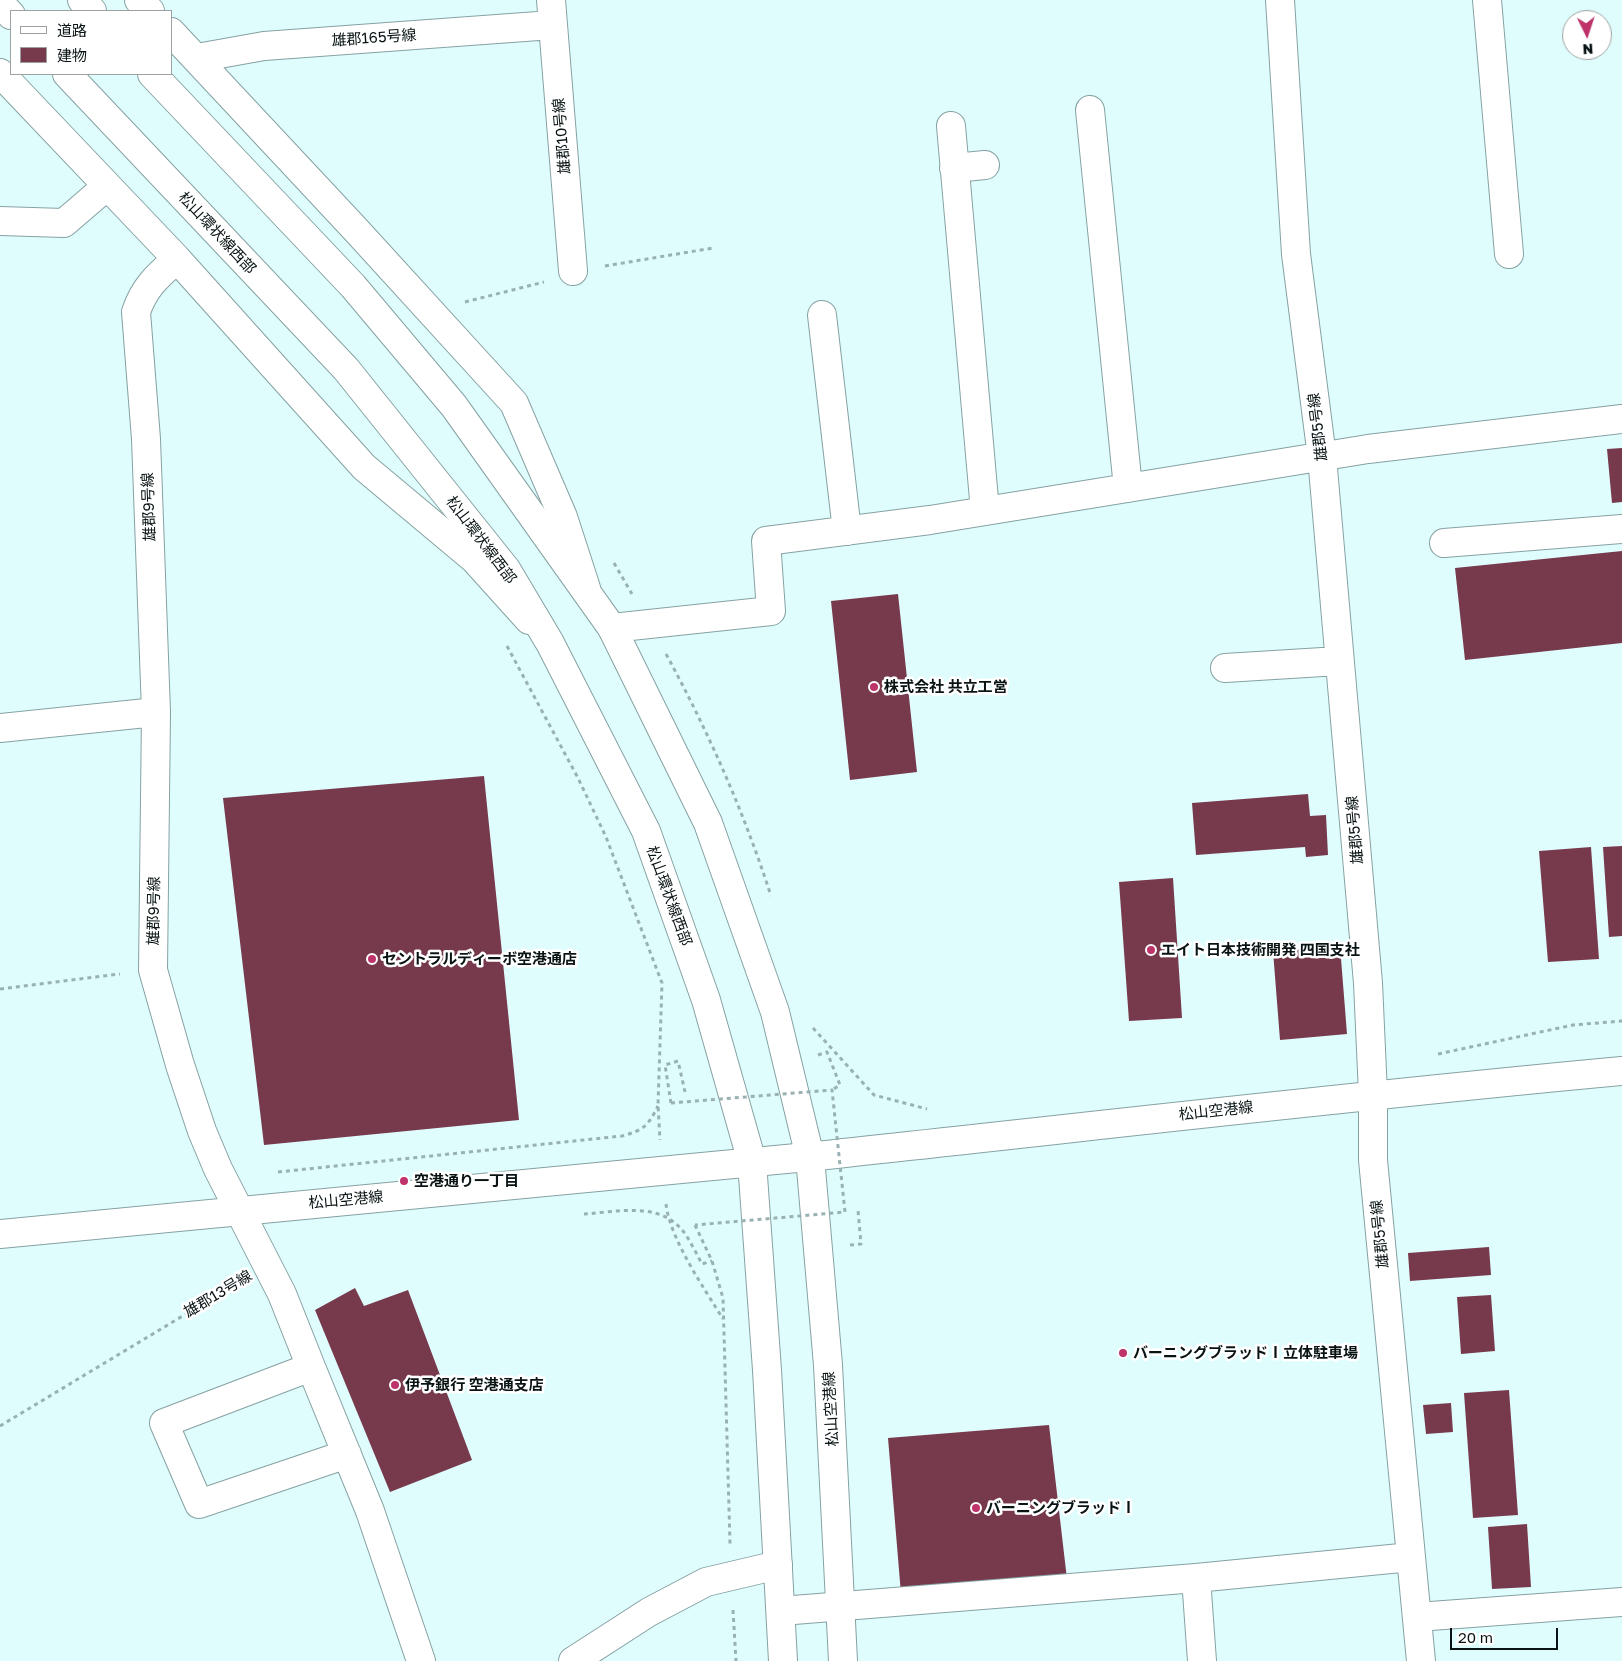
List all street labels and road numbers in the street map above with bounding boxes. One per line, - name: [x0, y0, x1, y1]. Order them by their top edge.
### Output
- street label: 雄郡165号線: [331, 26, 417, 50]
- street label: 雄郡10号線: [550, 97, 574, 175]
- street label: 松山環状線西部: [175, 188, 259, 278]
- street label: 雄郡5号線: [1305, 392, 1331, 462]
- street label: 雄郡9号線: [139, 472, 159, 542]
- street label: 松山環状線西部: [442, 493, 520, 587]
- street label: 雄郡5号線: [1343, 795, 1367, 865]
- street label: 松山環状線西部: [643, 844, 695, 948]
- street label: 雄郡9号線: [144, 876, 164, 946]
- street label: 松山空港線: [1178, 1098, 1254, 1124]
- street label: 松山空港線: [308, 1188, 384, 1212]
- street label: 雄郡5号線: [1367, 1199, 1393, 1269]
- street label: 雄郡13号線: [181, 1267, 255, 1321]
- street label: 松山空港線: [820, 1371, 842, 1447]

